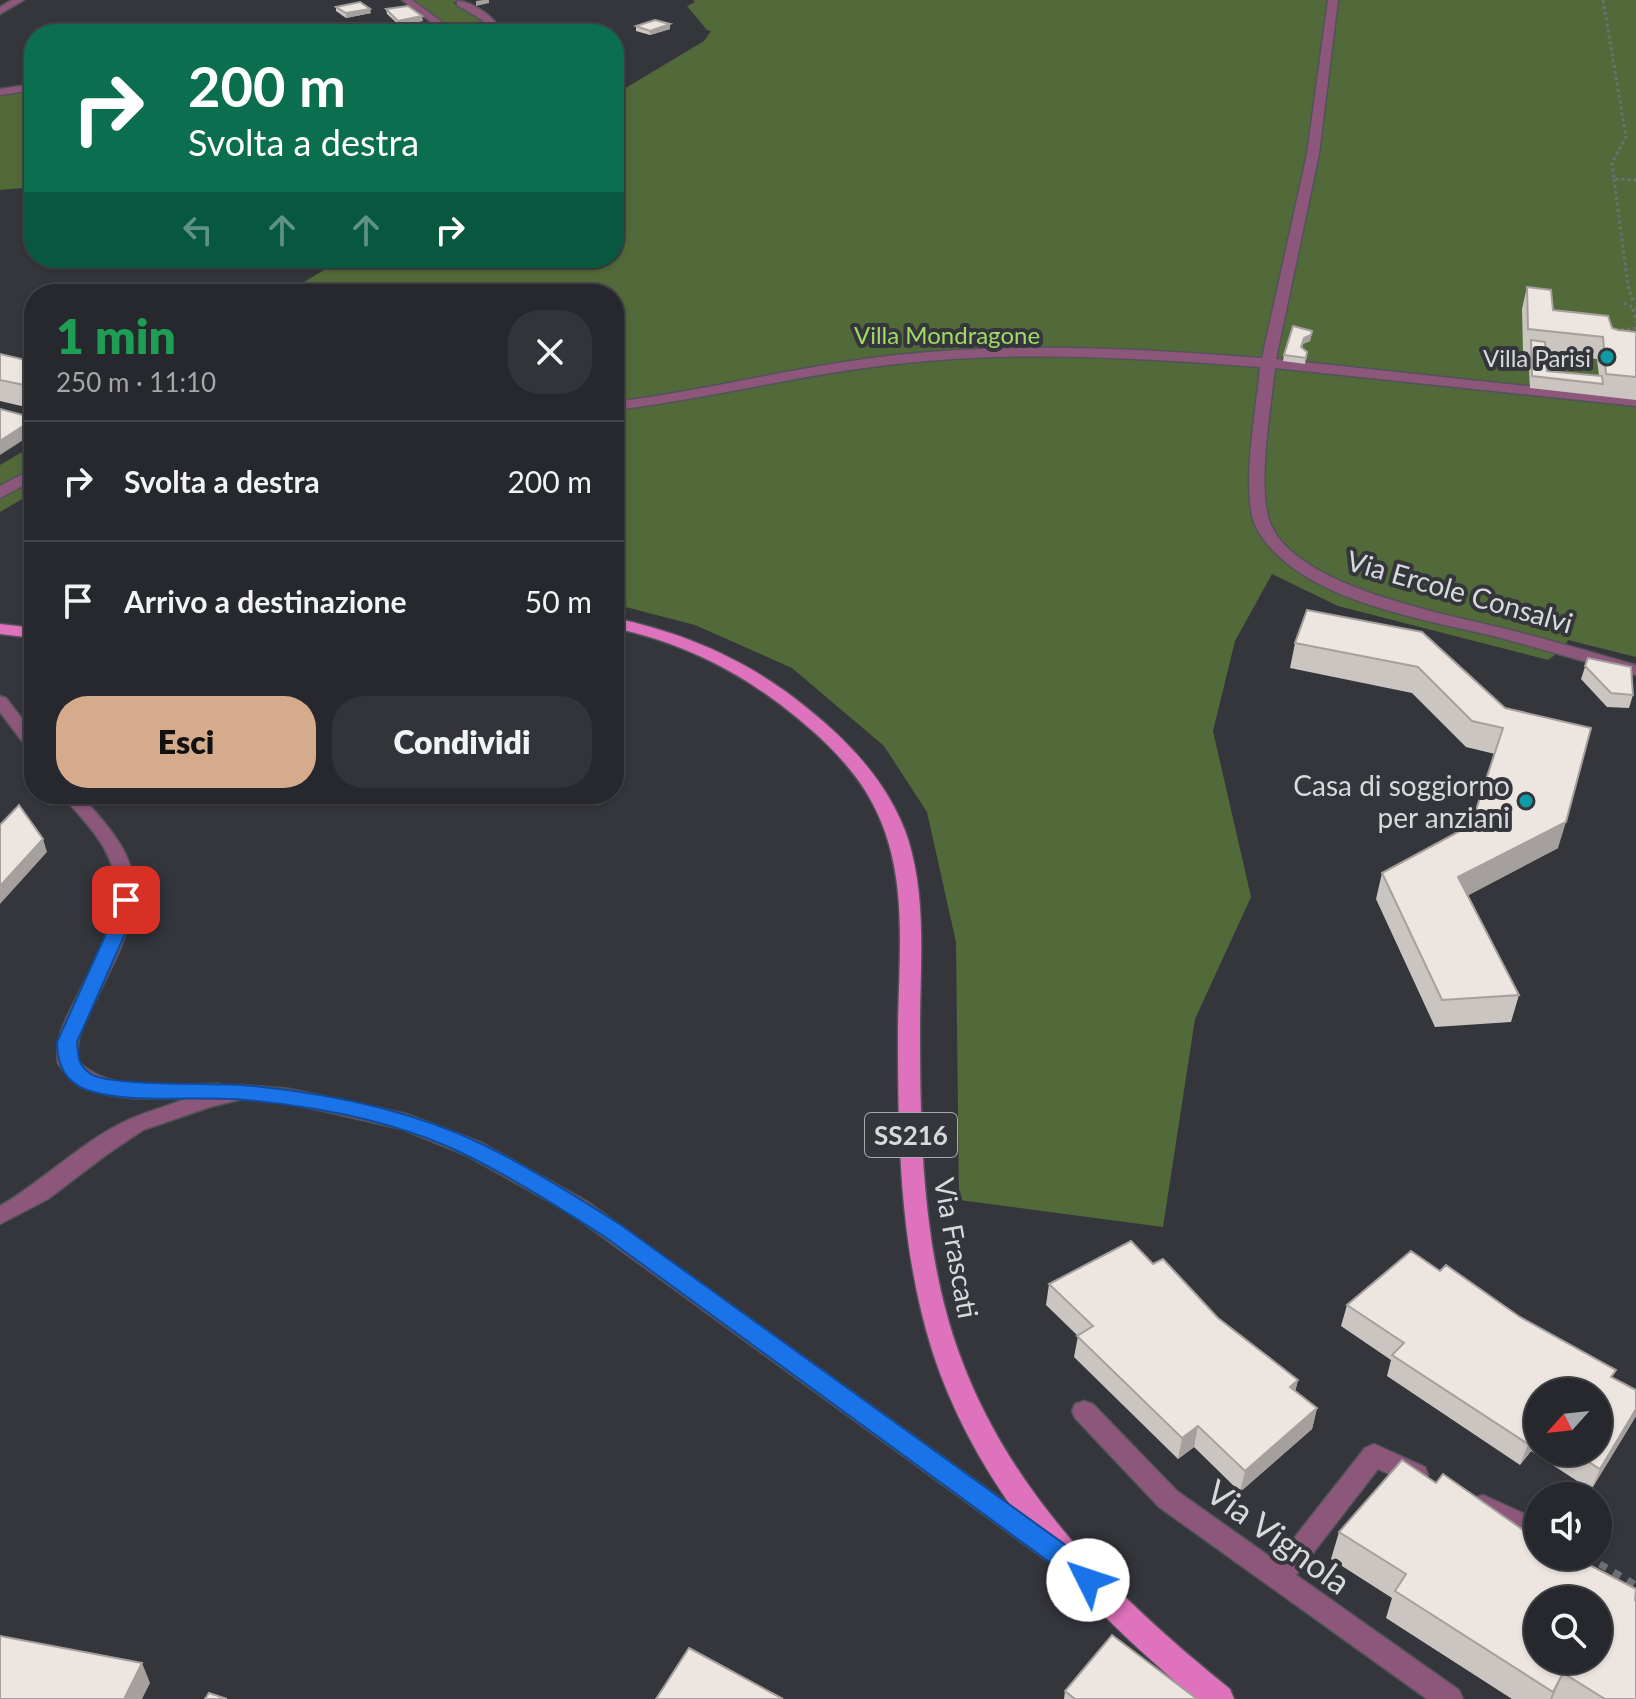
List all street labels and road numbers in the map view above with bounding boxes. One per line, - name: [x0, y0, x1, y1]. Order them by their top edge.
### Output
- street label: Via Ercole Consalvi: [1343, 542, 1577, 640]
- road number: SS216: [865, 1113, 957, 1157]
- street label: Via Frascati: [928, 1175, 986, 1321]
- street label: Via Vignola: [1199, 1470, 1359, 1602]

